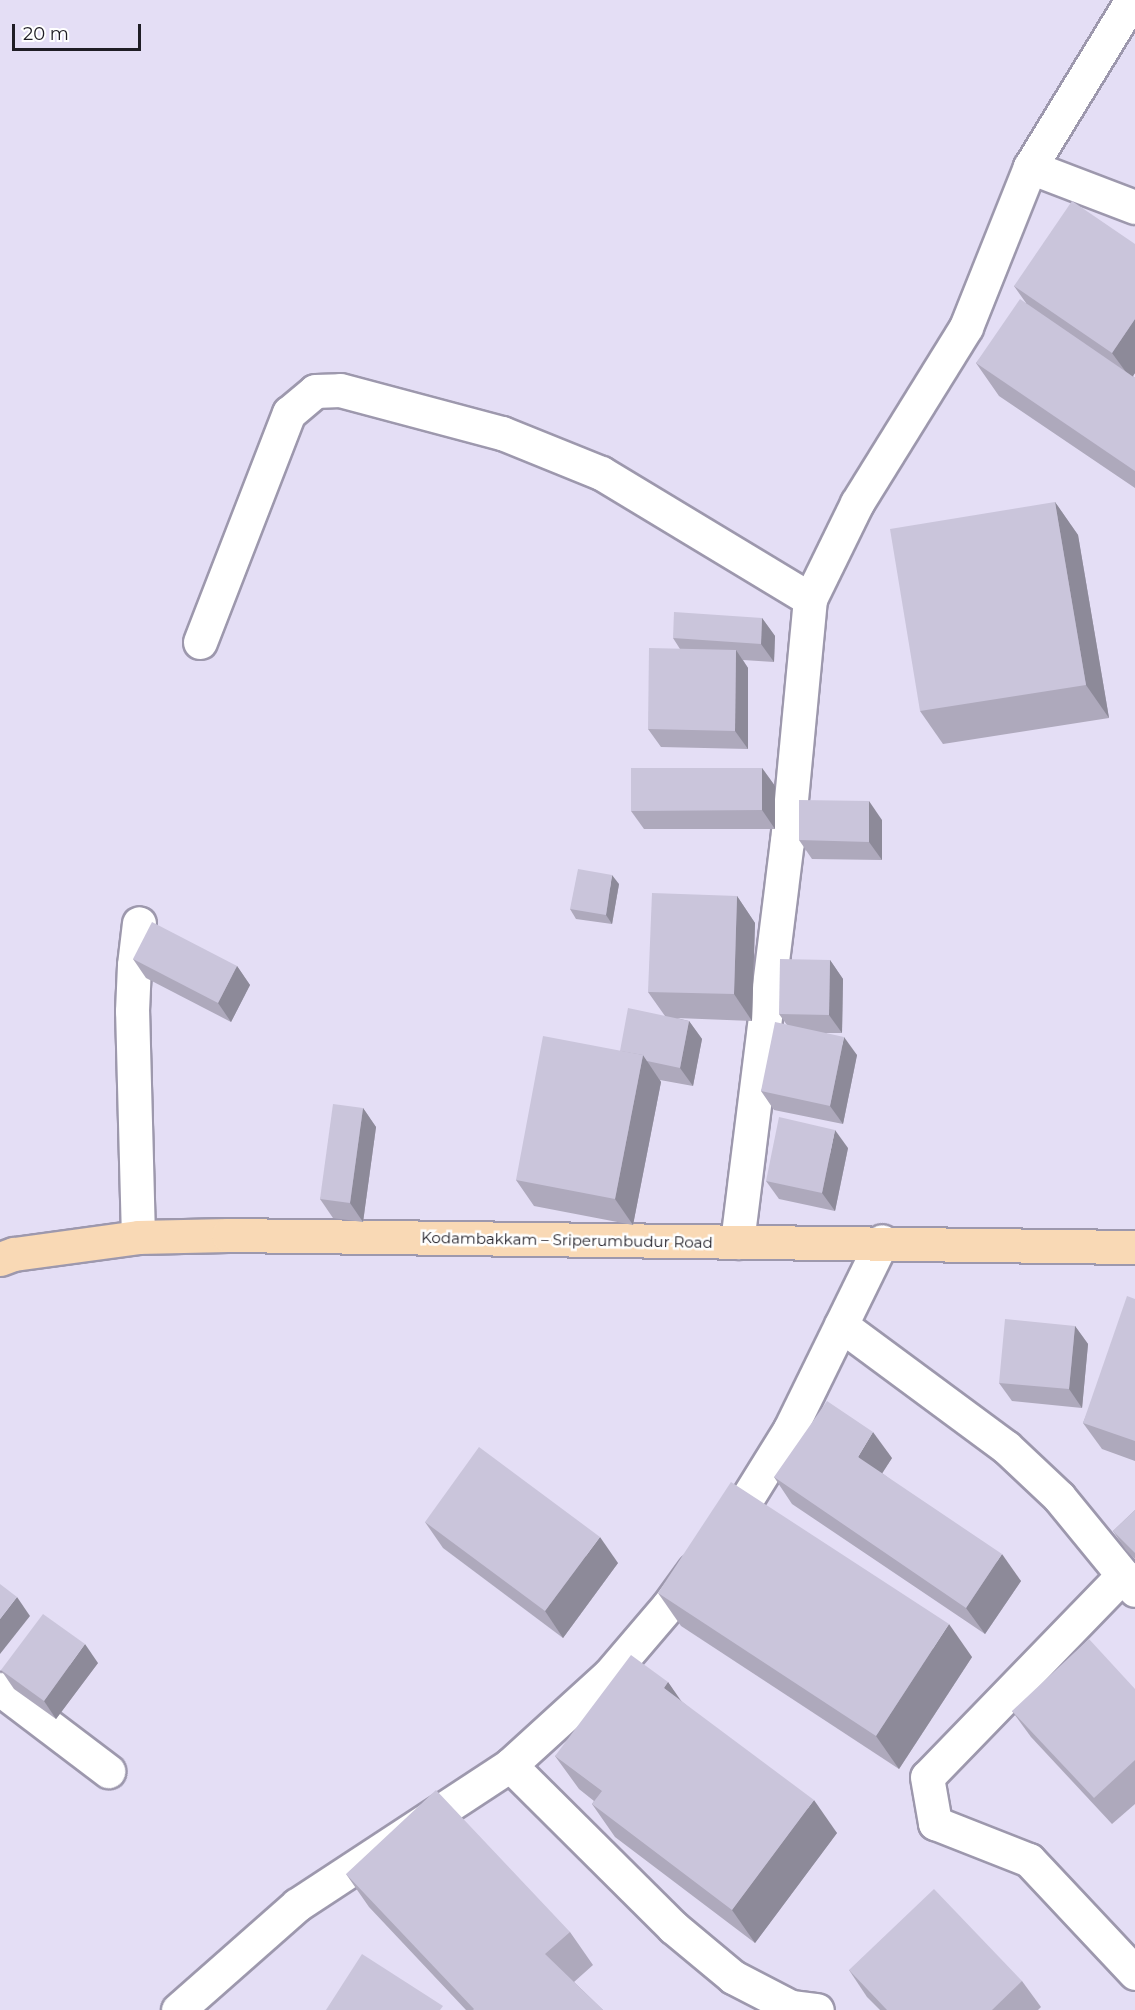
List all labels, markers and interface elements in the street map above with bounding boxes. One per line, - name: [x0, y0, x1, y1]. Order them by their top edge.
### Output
- scale bar: [15, 12, 144, 50]
- text: 20 m: [23, 23, 69, 45]
- street label: Kodambakkam – Sriperumbudur Road: [421, 1228, 713, 1252]

